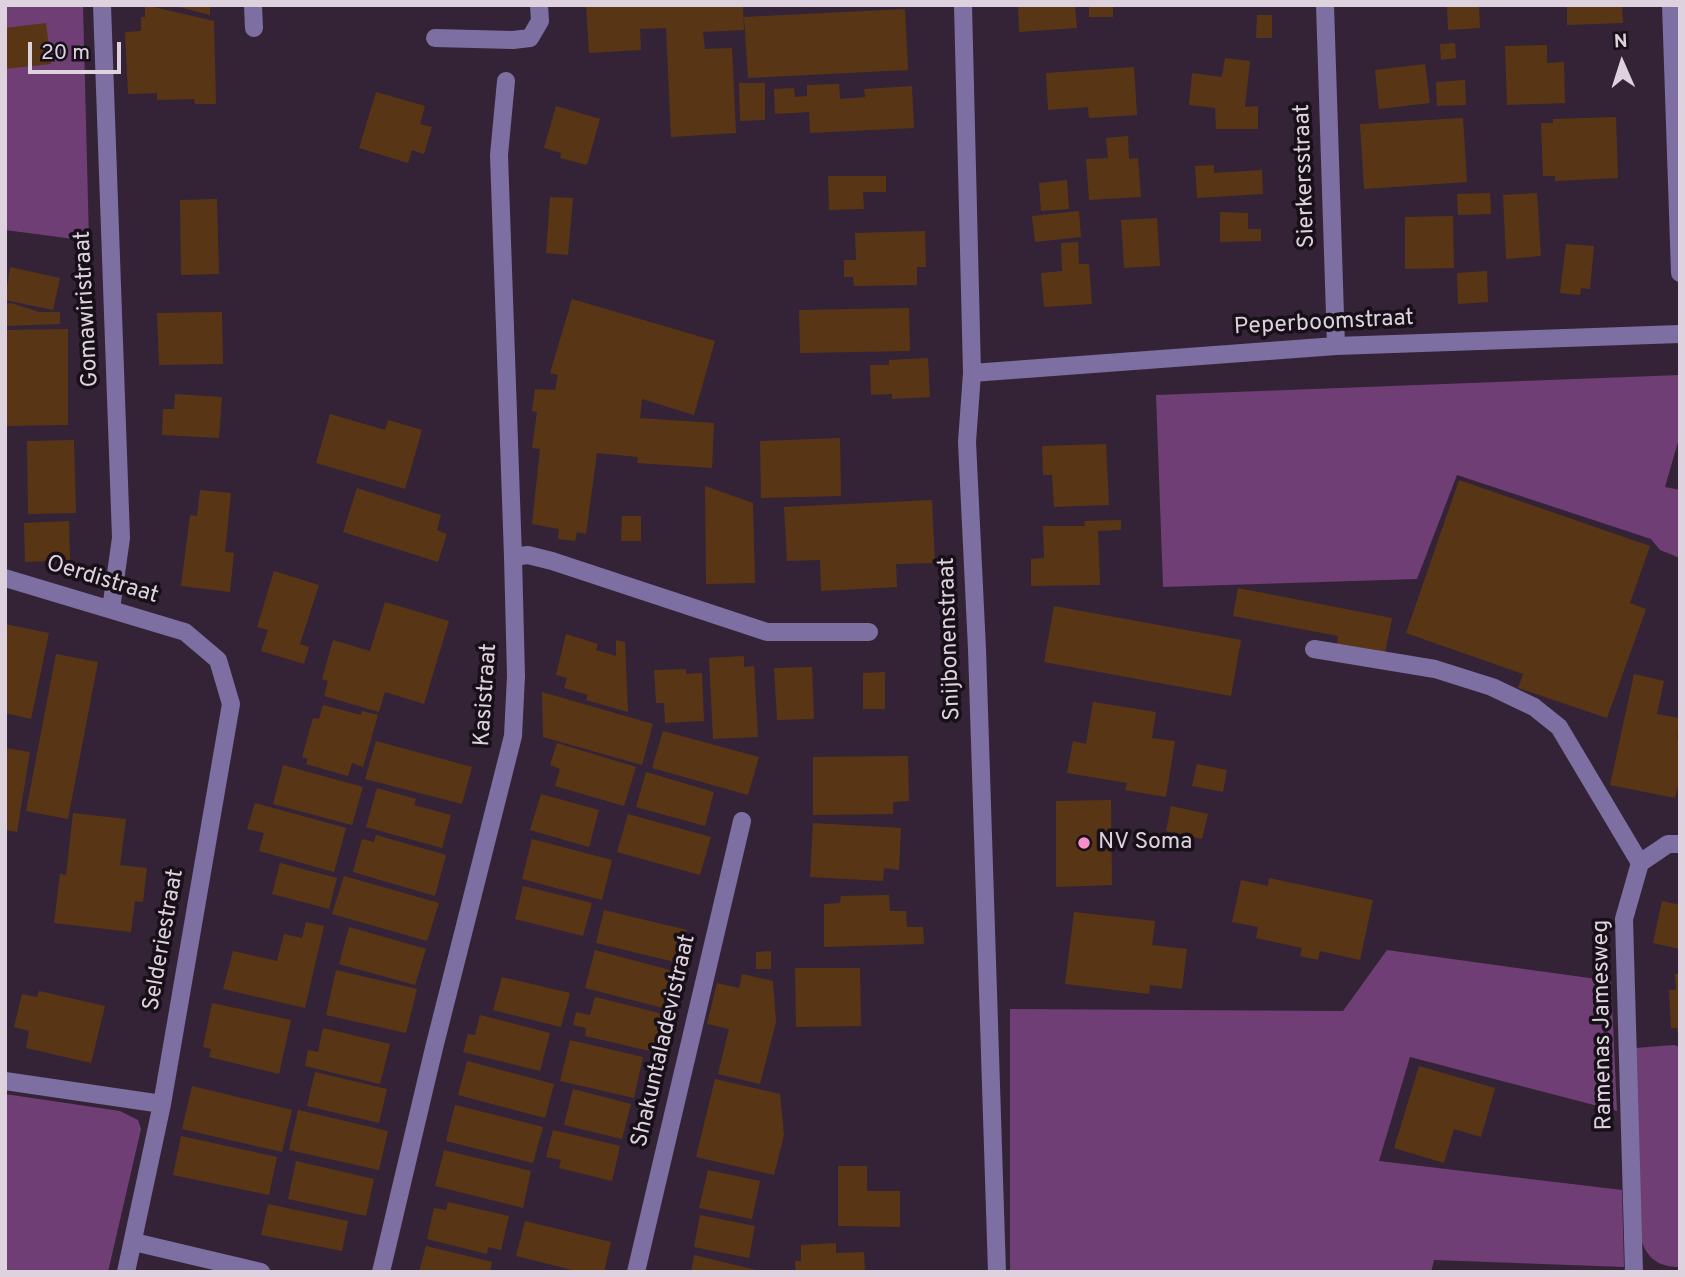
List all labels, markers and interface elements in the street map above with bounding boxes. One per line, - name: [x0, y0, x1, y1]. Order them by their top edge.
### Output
- scale bar: [32, 28, 124, 72]
- north arrow: [1587, 28, 1657, 98]
- text: N: [1613, 30, 1628, 54]
- text: 20 m: [41, 40, 90, 67]
- street label: Sierkersstraat: [1290, 103, 1322, 249]
- street label: Gomawiristraat: [70, 230, 106, 388]
- street label: Peperboomstraat: [1233, 306, 1415, 342]
- street label: Oerdistraat: [43, 551, 161, 611]
- street label: Snijbonenstraat: [934, 557, 968, 721]
- street label: Kasistraat: [470, 643, 504, 747]
- place label: NV Soma: [1098, 829, 1192, 857]
- marker: NV Soma: [1076, 835, 1092, 851]
- street label: Selderiestraat: [139, 867, 191, 1013]
- street label: Ramenas Jamesweg: [1588, 919, 1620, 1131]
- street label: Shakuntaladevistraat: [627, 932, 703, 1150]

